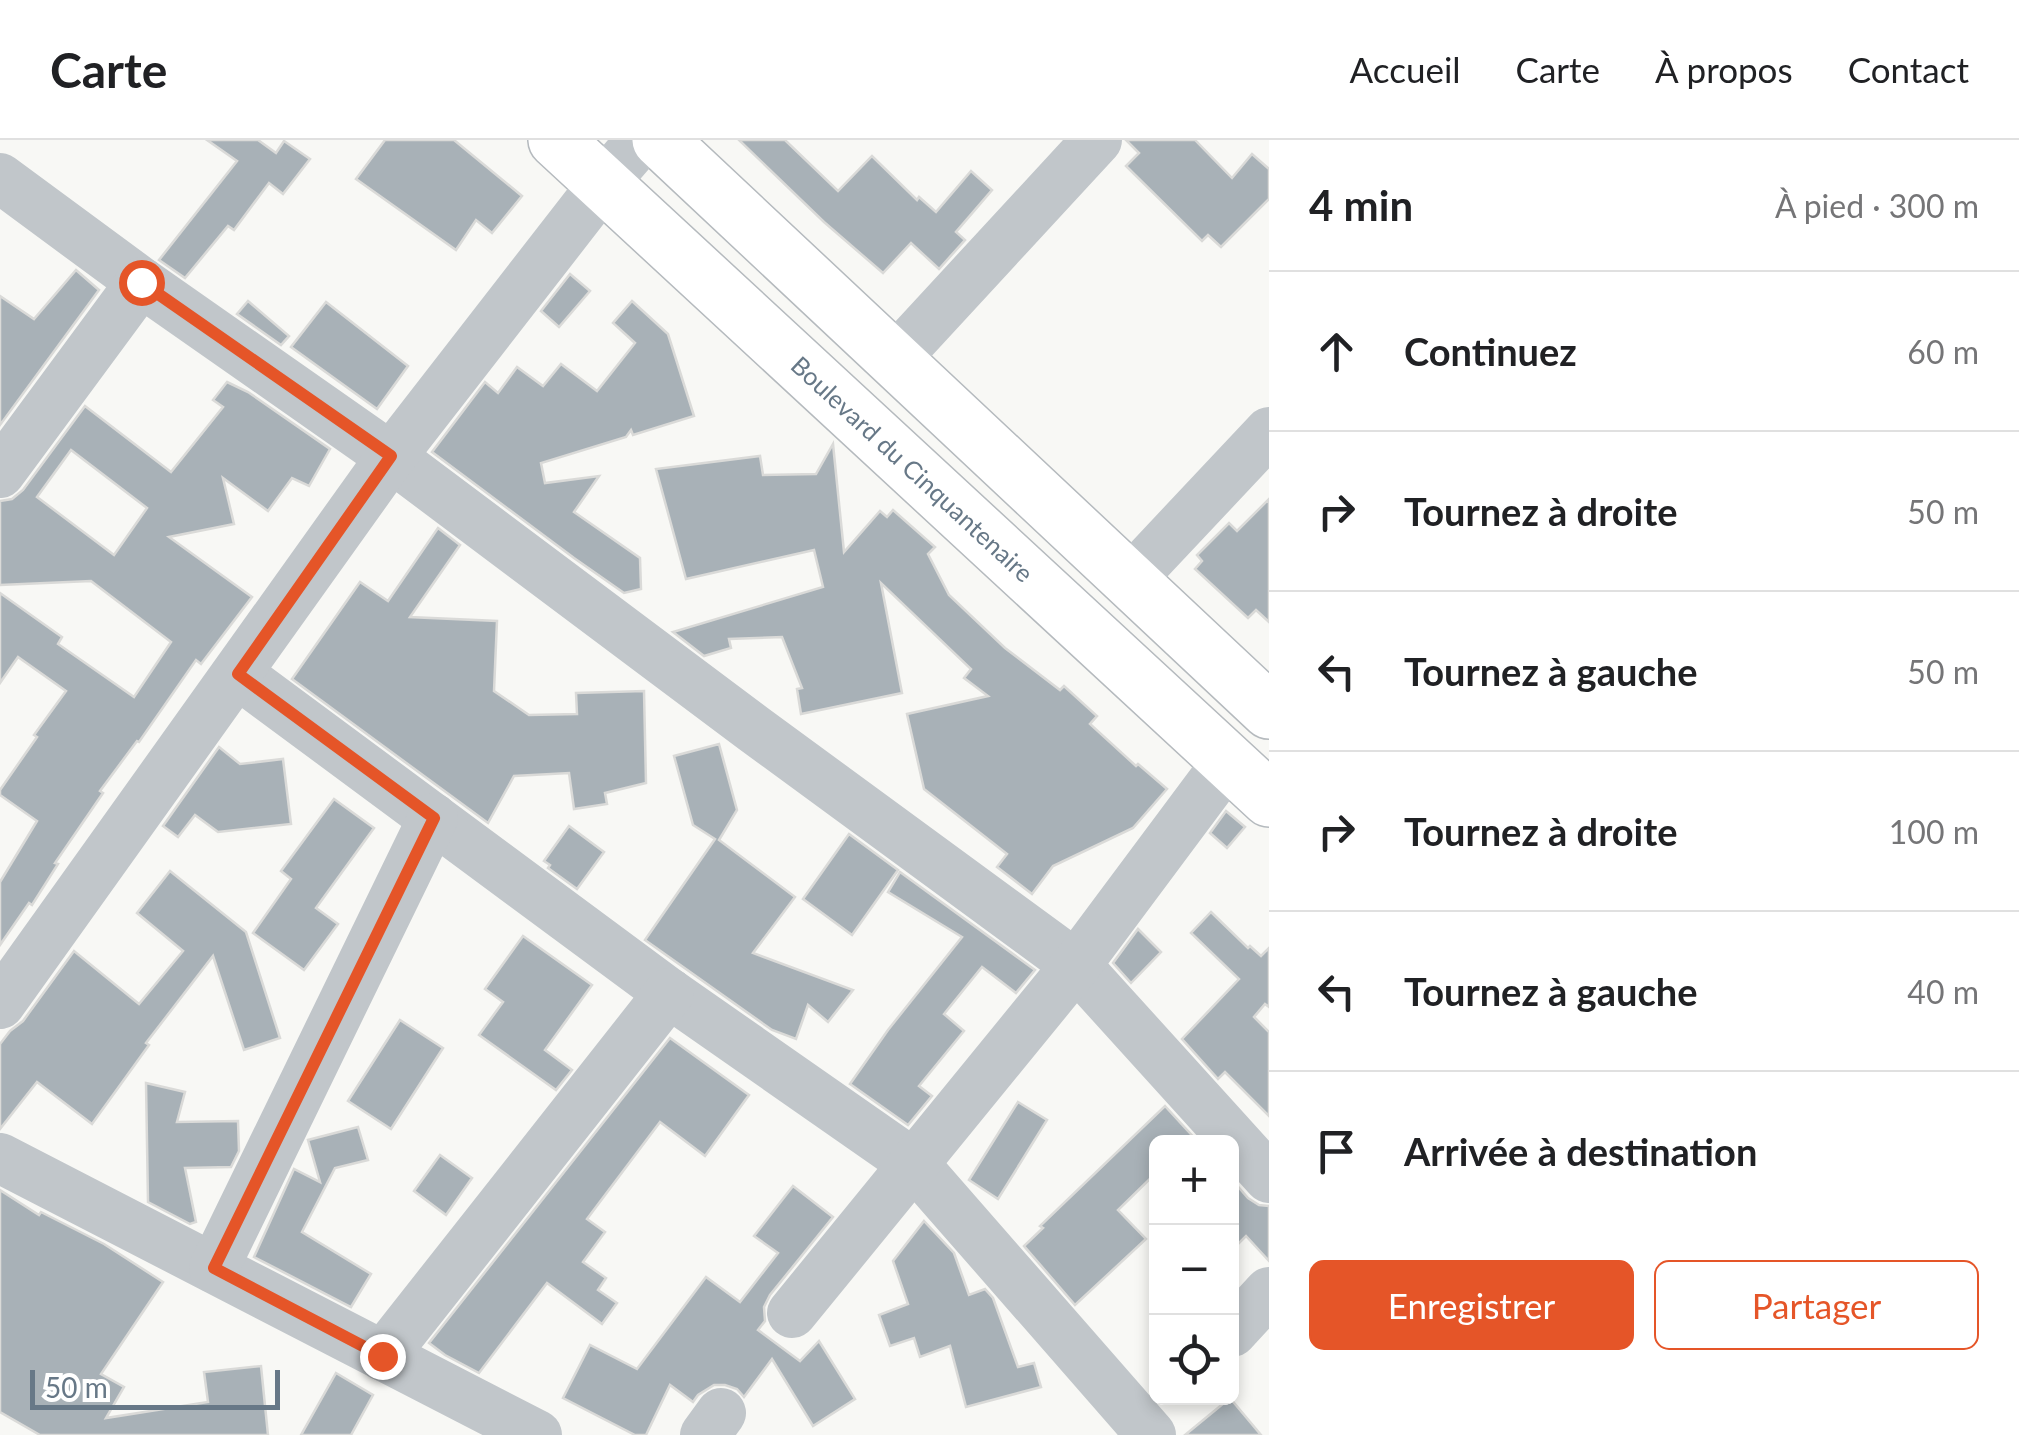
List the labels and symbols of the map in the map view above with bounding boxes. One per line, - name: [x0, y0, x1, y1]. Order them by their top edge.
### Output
- route start: [119, 260, 165, 306]
- street label: Boulevard du Cinquantenaire: [786, 349, 1040, 588]
- route end: [360, 1334, 406, 1380]
- scale bar: [30, 1365, 280, 1410]

